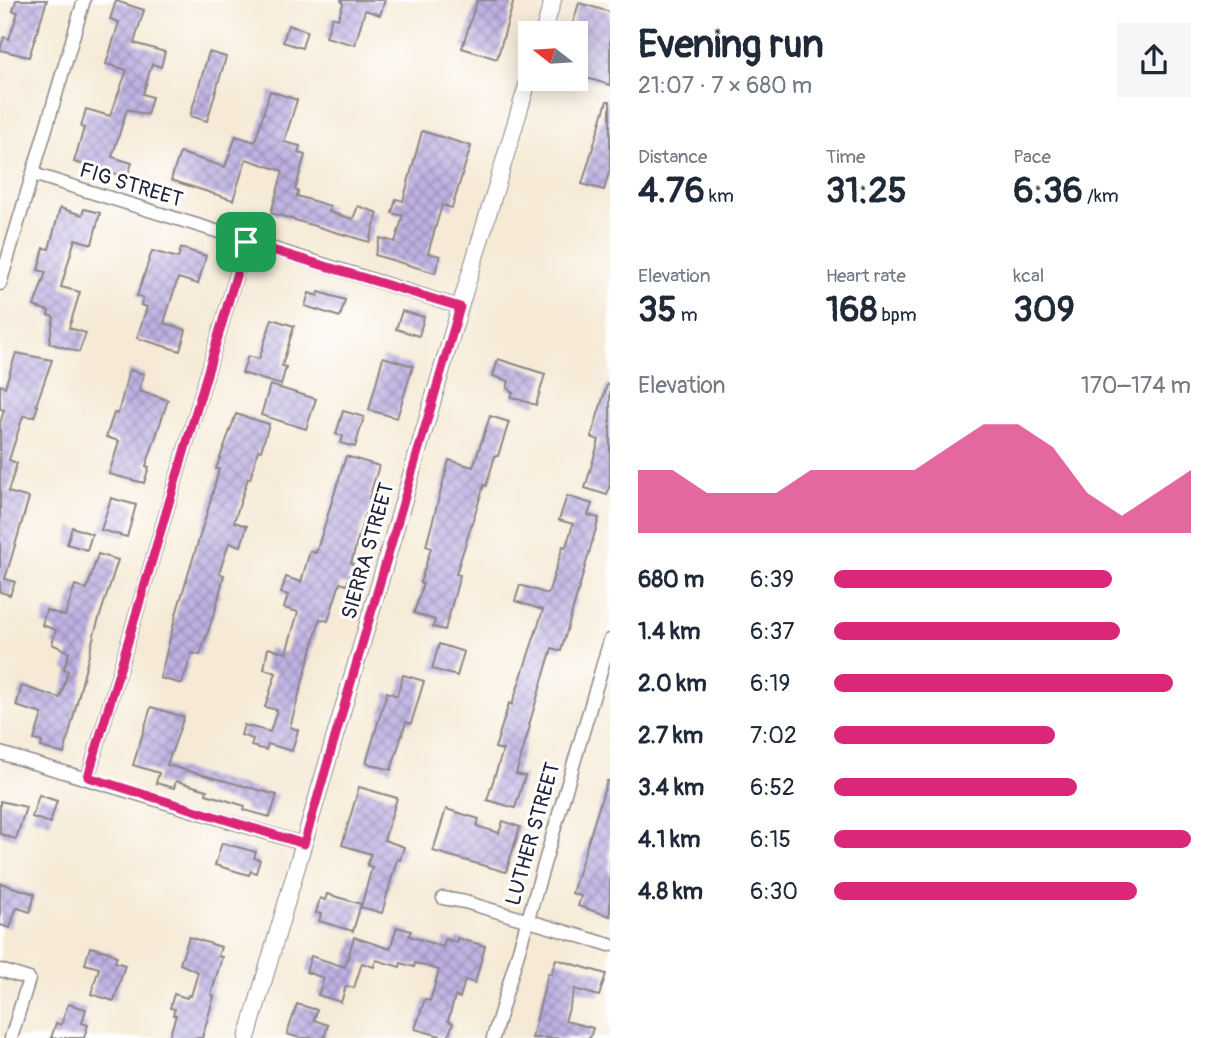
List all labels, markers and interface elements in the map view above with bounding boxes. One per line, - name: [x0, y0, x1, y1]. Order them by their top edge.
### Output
- north arrow: [518, 21, 588, 91]
- map controls: [518, 21, 588, 91]
- text: Evening run: [638, 21, 824, 69]
- button: share: [1117, 23, 1191, 97]
- text: 21:07 · 7 × 680 m: [638, 71, 812, 100]
- text: Distance: [638, 145, 707, 169]
- text: Time: [826, 145, 865, 169]
- text: Pace: [1013, 145, 1051, 169]
- street label: FIG STREET: [76, 157, 186, 214]
- text: 4.76: [638, 169, 705, 213]
- text: 31:25: [826, 169, 907, 213]
- text: 6:36: [1013, 169, 1083, 213]
- text: km: [705, 184, 734, 208]
- text: /km: [1083, 184, 1119, 208]
- pin: [216, 212, 276, 272]
- icon: arrive: [227, 223, 265, 261]
- text: Elevation: [638, 264, 710, 288]
- text: Heart rate: [826, 264, 906, 288]
- text: kcal: [1013, 264, 1044, 288]
- text: 35: [638, 288, 677, 332]
- text: 168: [826, 288, 877, 332]
- text: 309: [1013, 288, 1075, 332]
- text: m: [677, 303, 698, 327]
- text: bpm: [877, 303, 917, 327]
- text: Elevation: [638, 371, 726, 400]
- text: 170–174 m: [1081, 371, 1191, 400]
- street label: SIERRA STREET: [336, 479, 401, 623]
- text: 680 m: [638, 565, 704, 594]
- text: 6:39: [750, 565, 794, 594]
- text: 1.4 km: [638, 617, 700, 646]
- text: 6:37: [750, 617, 795, 646]
- text: 2.0 km: [638, 669, 707, 698]
- text: 6:19: [750, 669, 790, 698]
- text: 2.7 km: [638, 721, 703, 750]
- text: 7:02: [750, 721, 797, 750]
- street label: LUTHER STREET: [500, 759, 566, 909]
- text: 3.4 km: [638, 773, 704, 802]
- text: 6:52: [750, 773, 795, 802]
- text: 4.1 km: [638, 825, 700, 854]
- text: 6:15: [750, 825, 791, 854]
- text: 4.8 km: [638, 877, 703, 906]
- text: 6:30: [750, 877, 798, 906]

